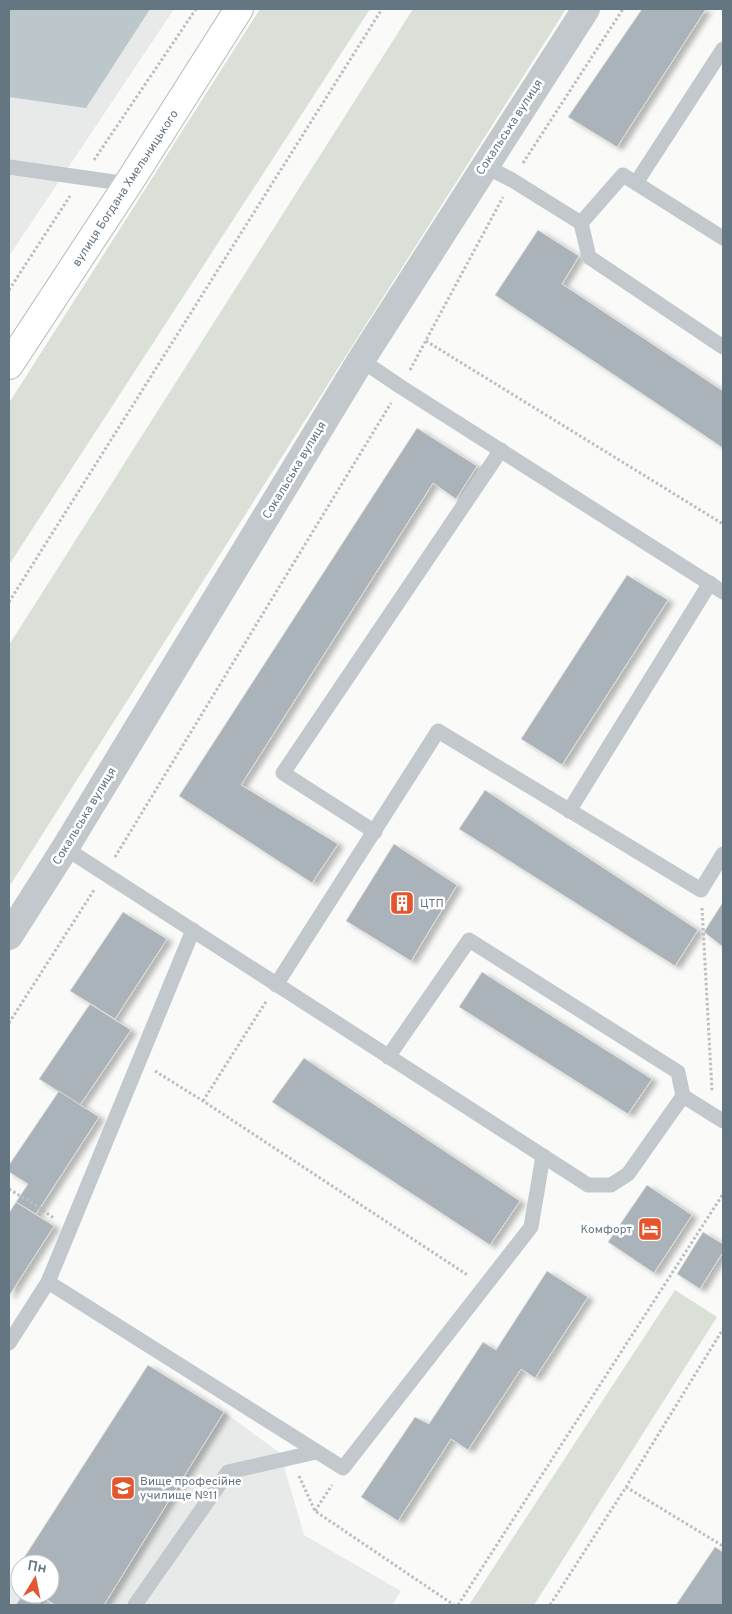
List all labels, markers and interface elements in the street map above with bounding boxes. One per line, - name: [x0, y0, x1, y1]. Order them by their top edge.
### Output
- street label: Сокальська вулиця: [473, 77, 547, 179]
- street label: вулиця Богдана Хмельницького: [69, 107, 183, 270]
- street label: Сокальська вулиця: [259, 419, 330, 522]
- street label: Сокальська вулиця: [49, 765, 120, 868]
- building icon: ЦТП: [389, 890, 415, 916]
- place label: ЦТП: [420, 896, 444, 912]
- hotel icon: Комфорт: [637, 1216, 663, 1242]
- place label: Комфорт: [580, 1222, 633, 1238]
- place label: Вище професійне училище №11: [140, 1474, 242, 1504]
- school or university icon: Вище професійне училище №11: [110, 1475, 136, 1501]
- north arrow: [10, 1554, 60, 1604]
- text: Пн: [26, 1558, 48, 1578]

